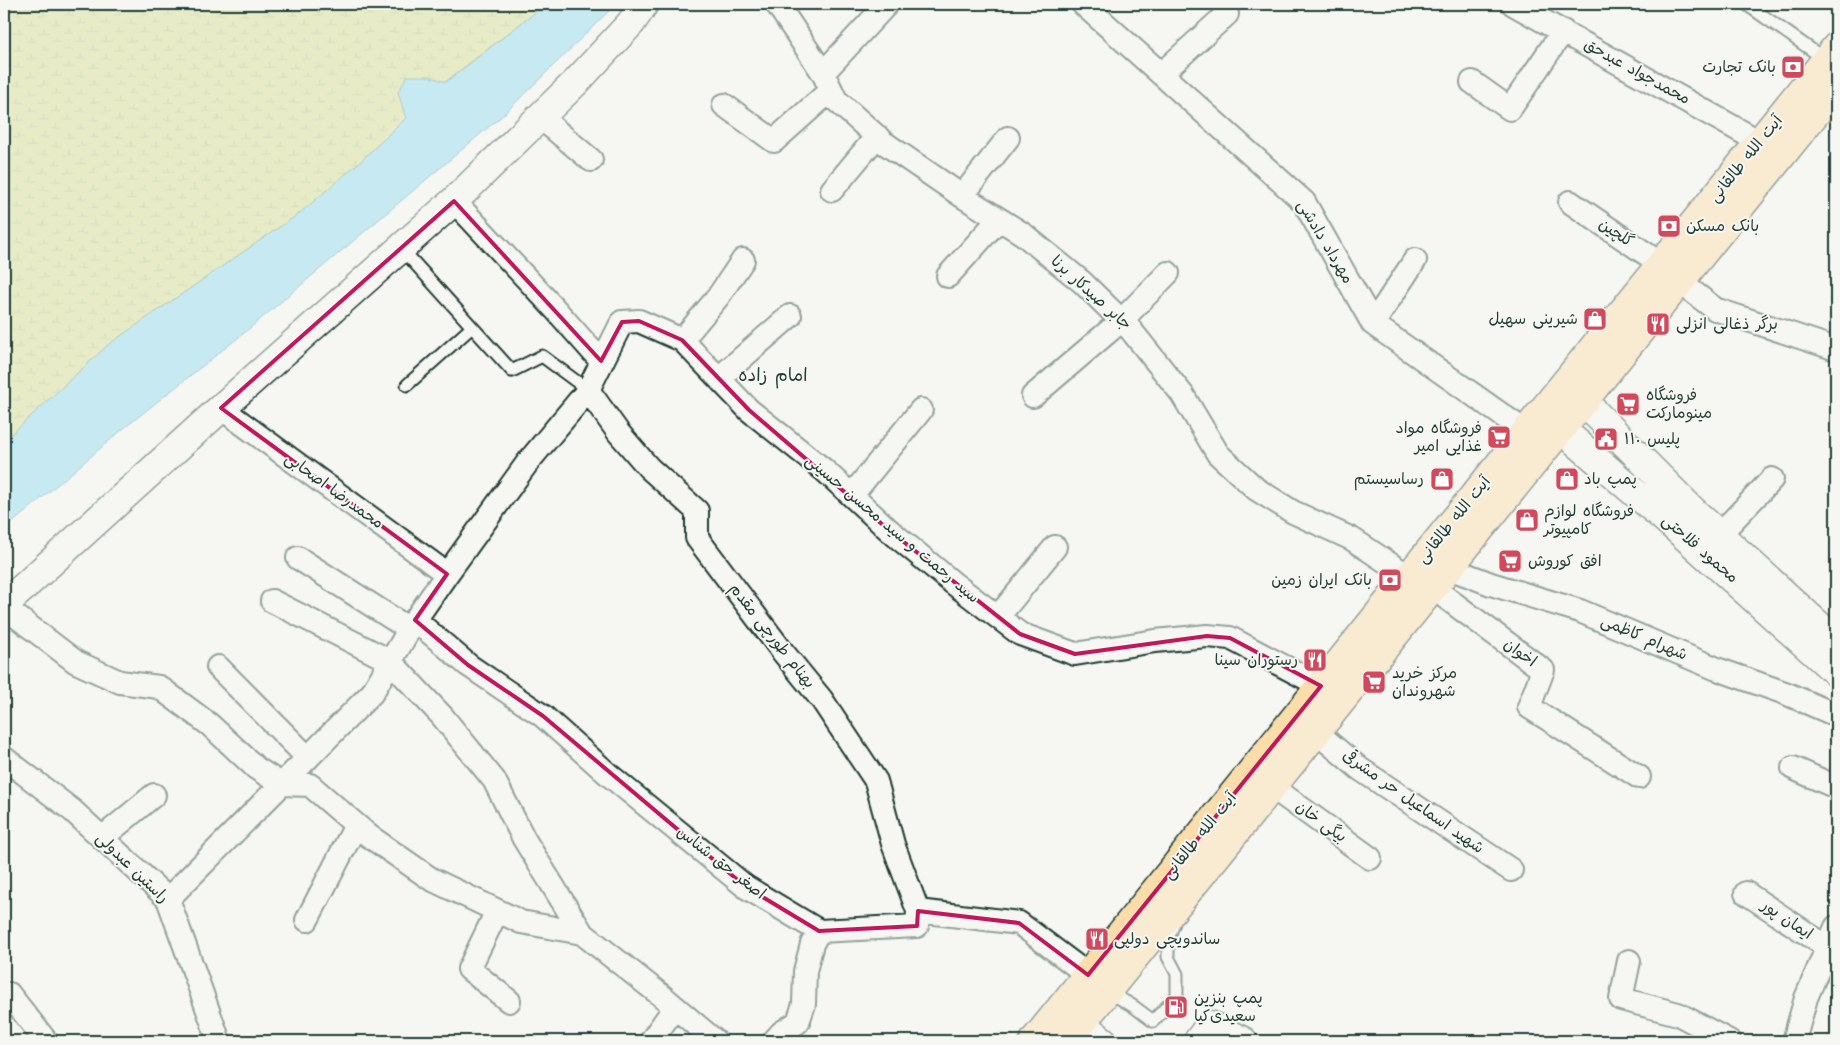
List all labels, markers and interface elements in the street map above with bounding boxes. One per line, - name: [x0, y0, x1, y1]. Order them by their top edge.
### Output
- street label: محمدجواد عبدحق: [1579, 32, 1695, 112]
- bank icon: بانک تجارت: [1780, 54, 1806, 80]
- place label: بانک تجارت: [1702, 55, 1776, 80]
- street label: آیت الله طالقانی: [1703, 109, 1790, 208]
- street label: مهرداد دادشی: [1290, 195, 1360, 289]
- street label: گلچین: [1593, 212, 1639, 254]
- bank icon: بانک مسکن: [1656, 213, 1682, 239]
- place label: بانک مسکن: [1686, 214, 1759, 239]
- street label: جابر صیدکار برنا: [1045, 250, 1137, 336]
- shop icon: شیرینی سهیل: [1582, 306, 1608, 332]
- place label: شیرینی سهیل: [1488, 307, 1578, 332]
- restaurant icon: برگر ذغالی انزلی: [1645, 311, 1671, 337]
- place label: برگر ذغالی انزلی: [1676, 312, 1778, 337]
- district label: امام زاده: [738, 362, 808, 391]
- place label: فروشگاه مینومارکت: [1646, 383, 1712, 426]
- supermarket icon: فروشگاه مینومارکت: [1615, 391, 1641, 417]
- place label: فروشگاه مواد غذایی امیر: [1396, 416, 1482, 459]
- supermarket icon: فروشگاه مواد غذایی امیر: [1486, 424, 1512, 450]
- public building icon: پلیس ۱۱۰: [1593, 426, 1619, 452]
- place label: پلیس ۱۱۰: [1624, 427, 1680, 452]
- street label: محمدرضا اصحابی: [279, 446, 389, 536]
- street label: سید رحمت و سید محسن حسینی: [799, 448, 985, 610]
- shop icon: رساسیستم: [1429, 466, 1455, 492]
- shop icon: پمپ باد: [1554, 466, 1580, 492]
- place label: رساسیستم: [1354, 467, 1424, 492]
- place label: پمپ باد: [1584, 467, 1637, 492]
- street label: آیت الله طالقانی: [1411, 470, 1498, 569]
- place label: فروشگاه لوازم کامپیوتر: [1542, 499, 1634, 542]
- shop icon: فروشگاه لوازم کامپیوتر: [1514, 507, 1540, 533]
- street label: محمود فلاحتی: [1656, 509, 1744, 589]
- supermarket icon: افق کوروش: [1497, 548, 1523, 574]
- place label: افق کوروش: [1528, 549, 1602, 574]
- bank icon: بانک ایران زمین: [1377, 567, 1403, 593]
- place label: بانک ایران زمین: [1271, 568, 1372, 593]
- street label: بهنام طورچی مقدم: [723, 578, 821, 694]
- street label: شهرام کاظمی: [1597, 609, 1691, 667]
- street label: اخوان: [1498, 632, 1542, 674]
- restaurant icon: رستوران سینا: [1302, 647, 1328, 673]
- place label: رستوران سینا: [1214, 648, 1298, 673]
- place label: مرکز خرید شهروندان: [1392, 661, 1457, 704]
- supermarket icon: مرکز خرید شهروندان: [1361, 669, 1387, 695]
- street label: شهید اسماعیل حر مشرقی: [1337, 744, 1489, 860]
- street label: آیت الله طالقانی: [1157, 786, 1244, 885]
- street label: بیگی خان: [1290, 795, 1352, 849]
- street label: اصغر حق شناس: [671, 820, 771, 906]
- street label: راستین عبدولی: [90, 826, 174, 910]
- street label: ایمان پور: [1754, 892, 1818, 946]
- restaurant icon: ساندویچی دولپی: [1084, 926, 1110, 952]
- place label: ساندویچی دولپی: [1114, 927, 1220, 952]
- place label: پمپ بنزین سعیدی‌کیا: [1194, 986, 1263, 1029]
- fuel station icon: پمپ بنزین سعیدی‌کیا: [1163, 994, 1189, 1020]

